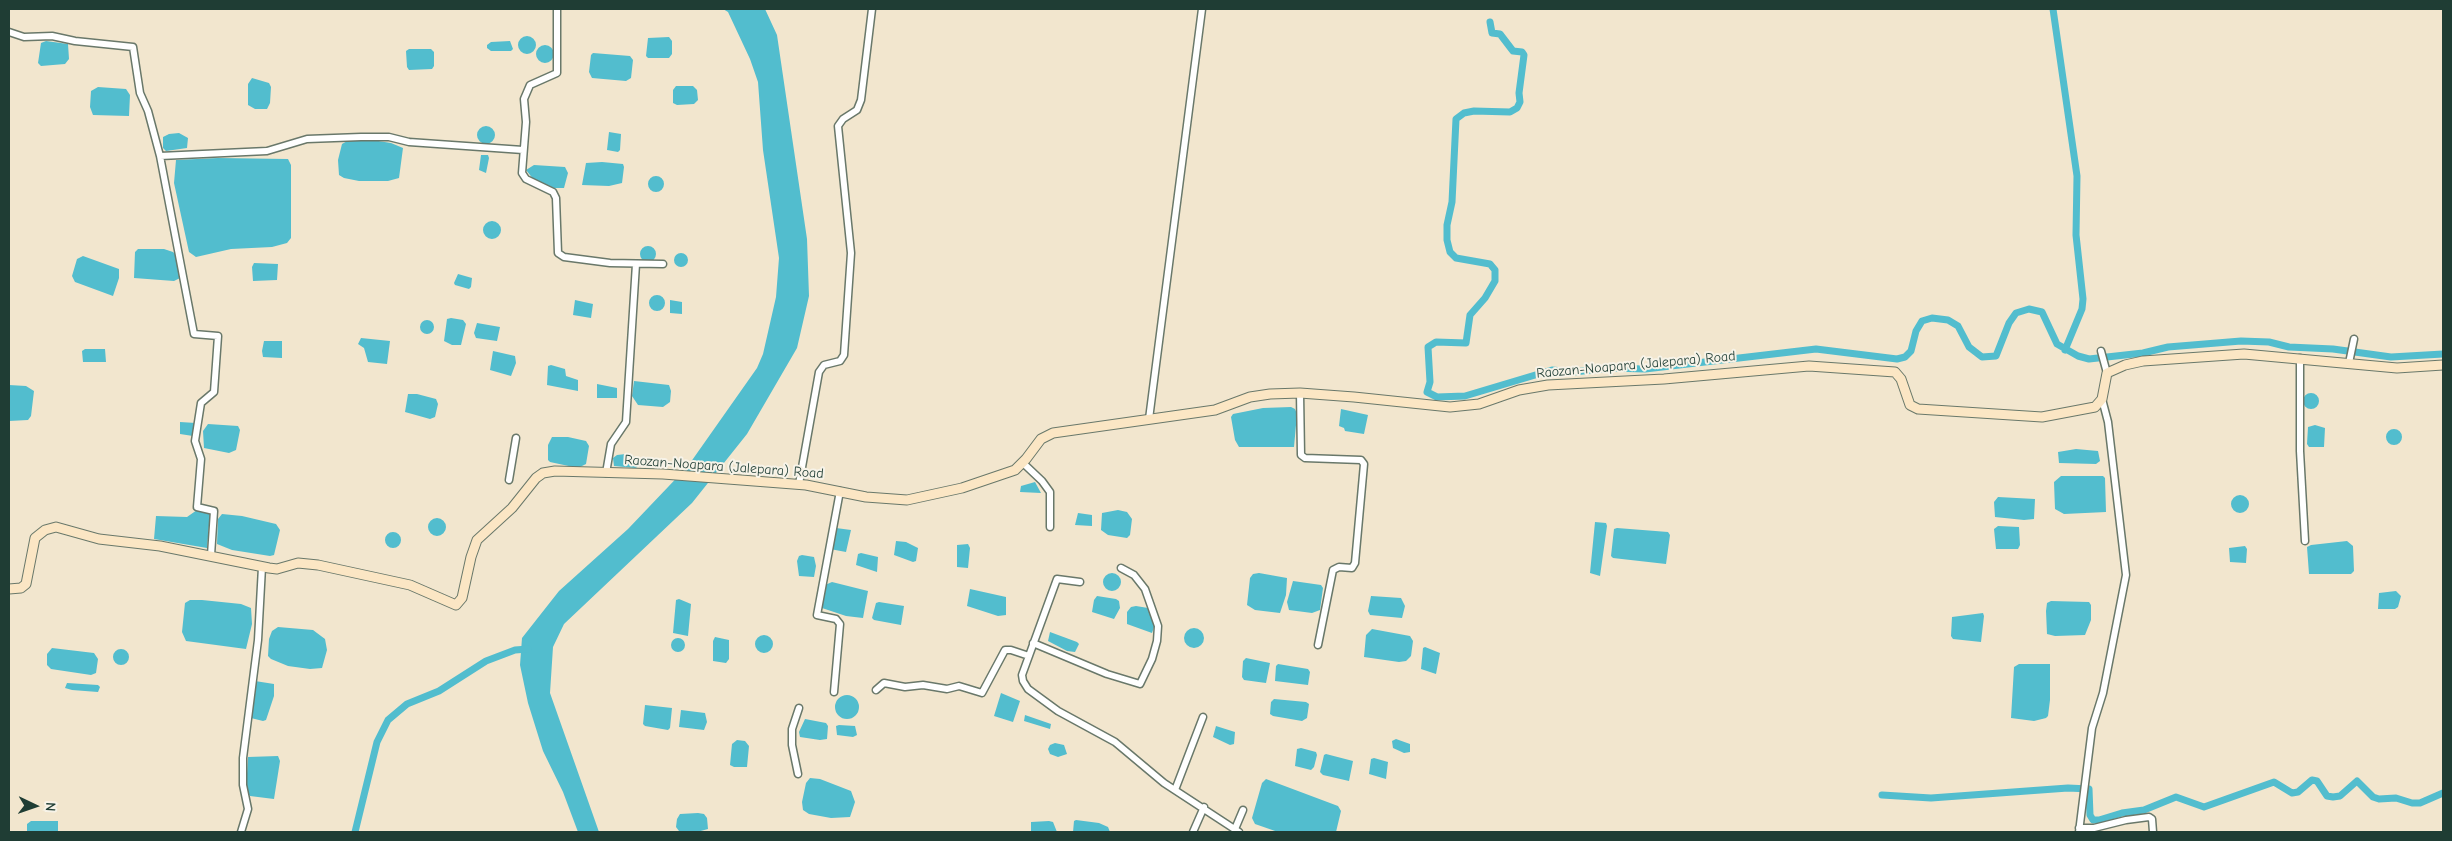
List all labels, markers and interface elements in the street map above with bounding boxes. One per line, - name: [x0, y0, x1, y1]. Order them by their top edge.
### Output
- street label: Raozan-Noapara (Jalepara) Road: [1536, 348, 1736, 382]
- street label: Raozan-Noapara (Jalepara) Road: [624, 452, 824, 482]
- north arrow: [10, 781, 60, 831]
- text: N: [42, 802, 59, 812]

